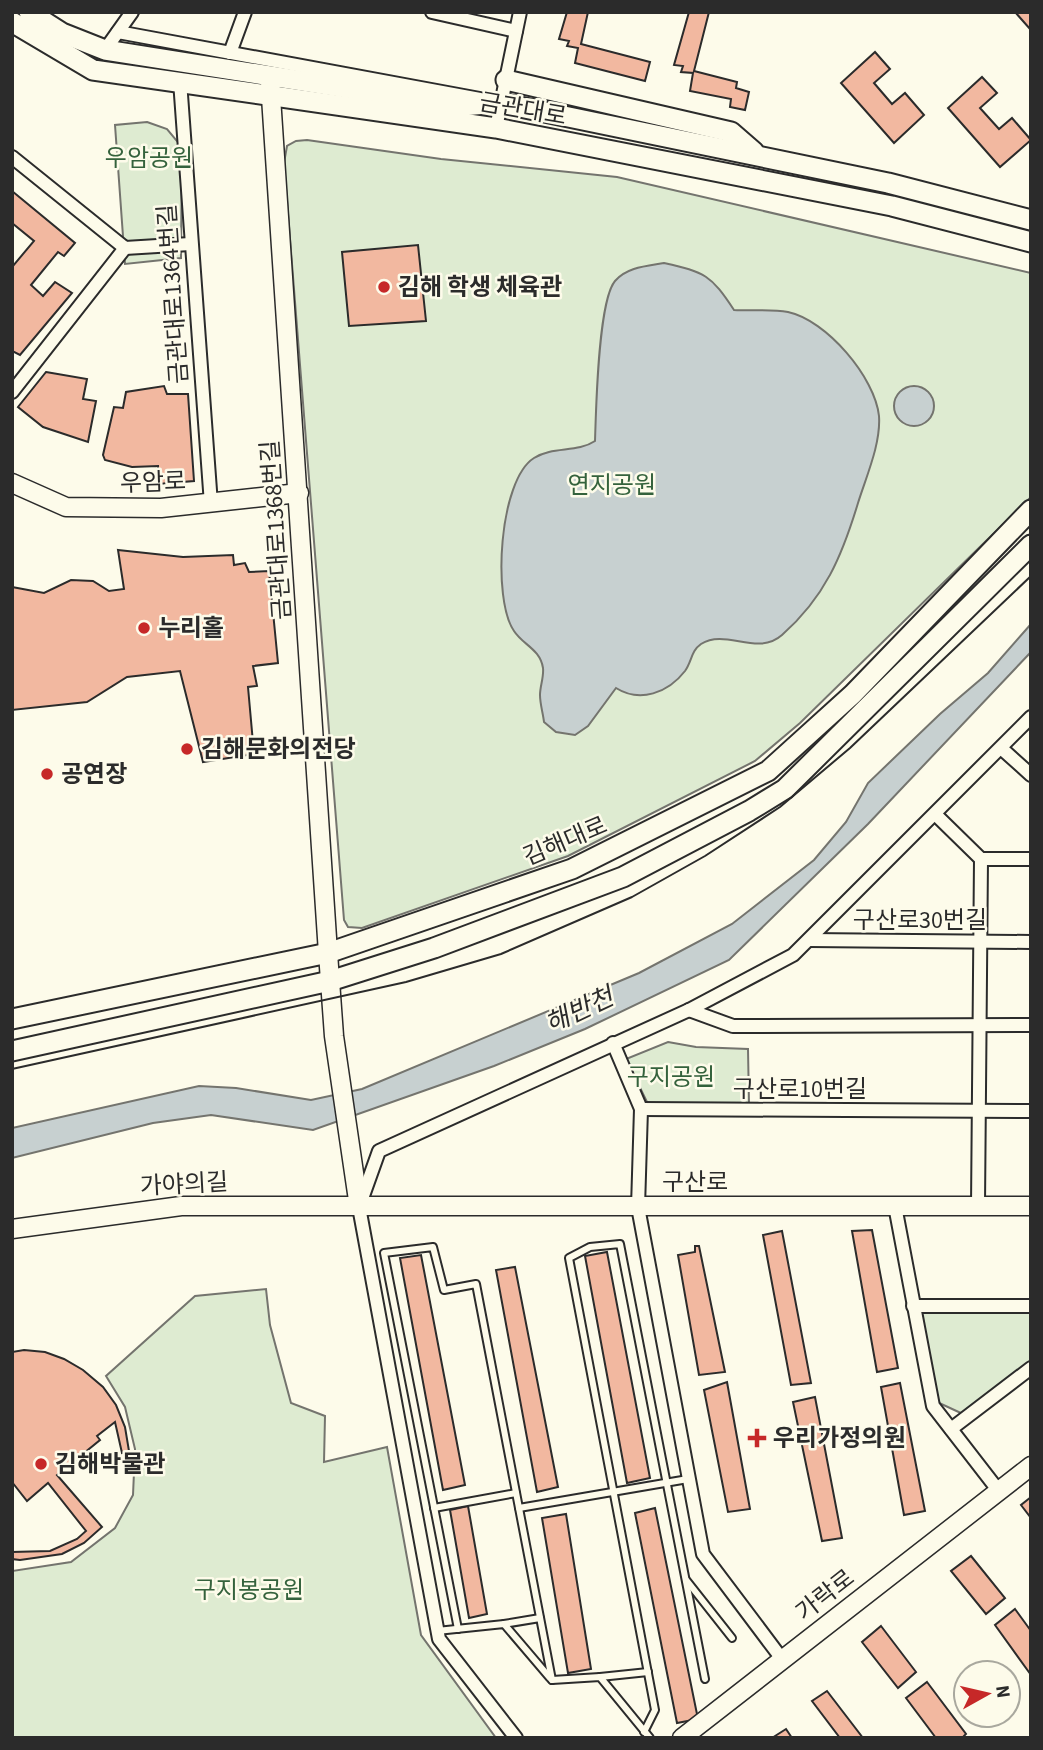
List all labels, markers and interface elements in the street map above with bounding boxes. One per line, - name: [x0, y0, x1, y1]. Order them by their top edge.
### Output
- street label: 금관대로: [476, 85, 569, 134]
- park label: 우암공원: [105, 141, 193, 176]
- street label: 금관대로1364번길: [150, 203, 197, 385]
- place label: 김해 학생 체육관: [398, 270, 562, 305]
- marker: 김해 학생 체육관: [376, 279, 392, 295]
- street label: 금관대로1368번길: [253, 439, 300, 621]
- street label: 우암로: [119, 464, 187, 501]
- park label: 연지공원: [568, 468, 656, 503]
- place label: 누리홀: [158, 611, 224, 646]
- marker: 누리홀: [136, 620, 152, 636]
- place label: 김해문화의전당: [201, 732, 356, 767]
- marker: 김해문화의전당: [179, 741, 195, 757]
- place label: 공연장: [61, 757, 127, 792]
- marker: 공연장: [39, 766, 55, 782]
- street label: 김해대로: [518, 808, 613, 875]
- street label: 구산로30번길: [853, 903, 987, 938]
- water label: 해반천: [539, 977, 622, 1042]
- park label: 구지공원: [627, 1060, 715, 1095]
- street label: 구산로10번길: [733, 1072, 867, 1107]
- street label: 가야의길: [139, 1165, 229, 1204]
- street label: 구산로: [662, 1165, 728, 1200]
- place label: 우리가정의원: [773, 1421, 905, 1456]
- marker: 우리가정의원: [747, 1428, 767, 1448]
- place label: 김해박물관: [55, 1447, 165, 1482]
- marker: 김해박물관: [33, 1456, 49, 1472]
- street label: 가락로: [788, 1561, 862, 1630]
- park label: 구지봉공원: [194, 1573, 304, 1608]
- north arrow: [952, 1659, 1022, 1729]
- text: N: [988, 1684, 1017, 1700]

